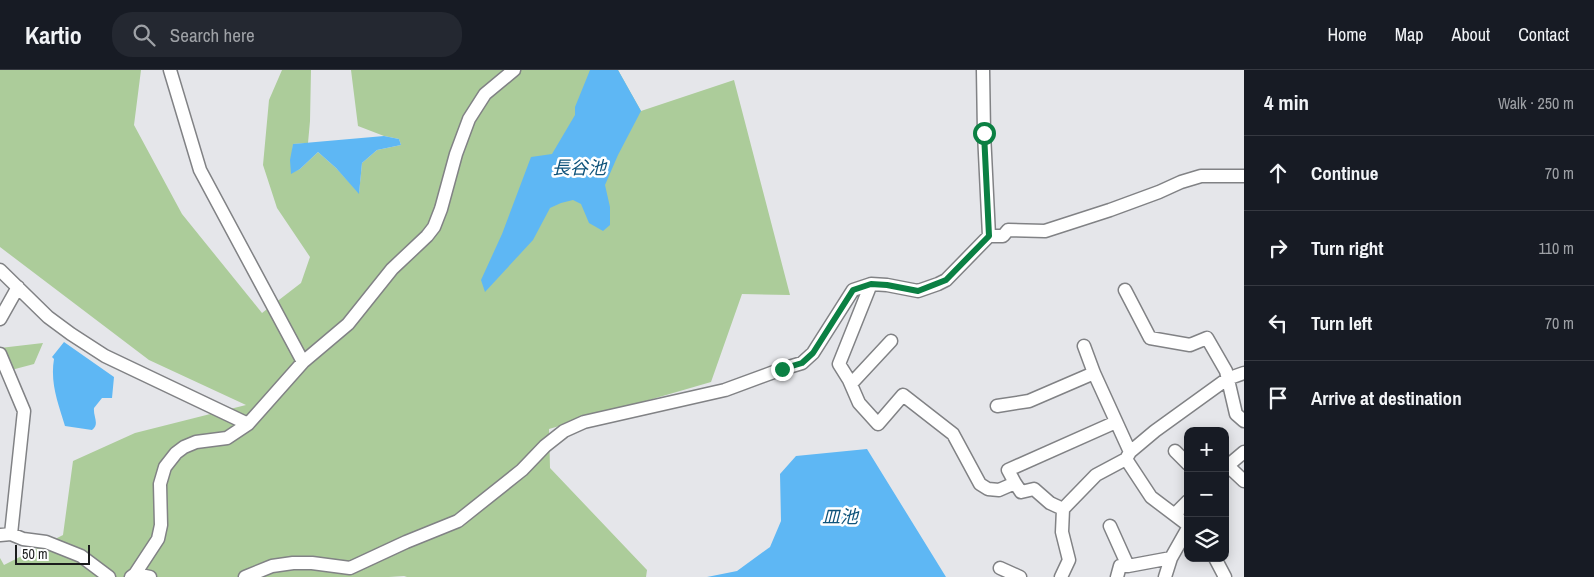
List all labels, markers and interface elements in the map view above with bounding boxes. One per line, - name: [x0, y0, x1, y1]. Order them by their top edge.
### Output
- search box: [112, 12, 462, 57]
- text: Kartio: [25, 19, 82, 51]
- icon: search: [130, 21, 158, 49]
- text: Search here: [170, 22, 255, 48]
- text: Home: [1327, 22, 1367, 47]
- text: Map: [1395, 22, 1424, 47]
- text: About: [1452, 22, 1490, 47]
- text: Contact: [1518, 22, 1569, 47]
- text: 4 min: [1264, 88, 1309, 117]
- text: Walk · 250 m: [1498, 92, 1574, 114]
- route start: [973, 122, 996, 145]
- water label: 長谷池: [552, 155, 608, 180]
- icon: ahead: [1264, 159, 1292, 187]
- text: Continue: [1311, 160, 1379, 186]
- text: 70 m: [1545, 162, 1574, 184]
- icon: right: [1264, 234, 1292, 262]
- text: Turn right: [1311, 235, 1383, 261]
- text: 110 m: [1538, 237, 1574, 259]
- icon: left: [1264, 309, 1292, 337]
- text: Turn left: [1311, 310, 1372, 336]
- text: 70 m: [1545, 312, 1574, 334]
- route end: [771, 358, 794, 381]
- icon: arrive: [1264, 384, 1292, 412]
- text: Arrive at destination: [1311, 385, 1462, 411]
- map controls: [1184, 427, 1229, 562]
- button: +: [1184, 427, 1229, 472]
- button: −: [1184, 472, 1229, 517]
- water label: 皿池: [822, 504, 860, 529]
- button: layers: [1184, 517, 1229, 562]
- scale bar: [15, 542, 90, 565]
- text: 50 m: [22, 545, 48, 563]

